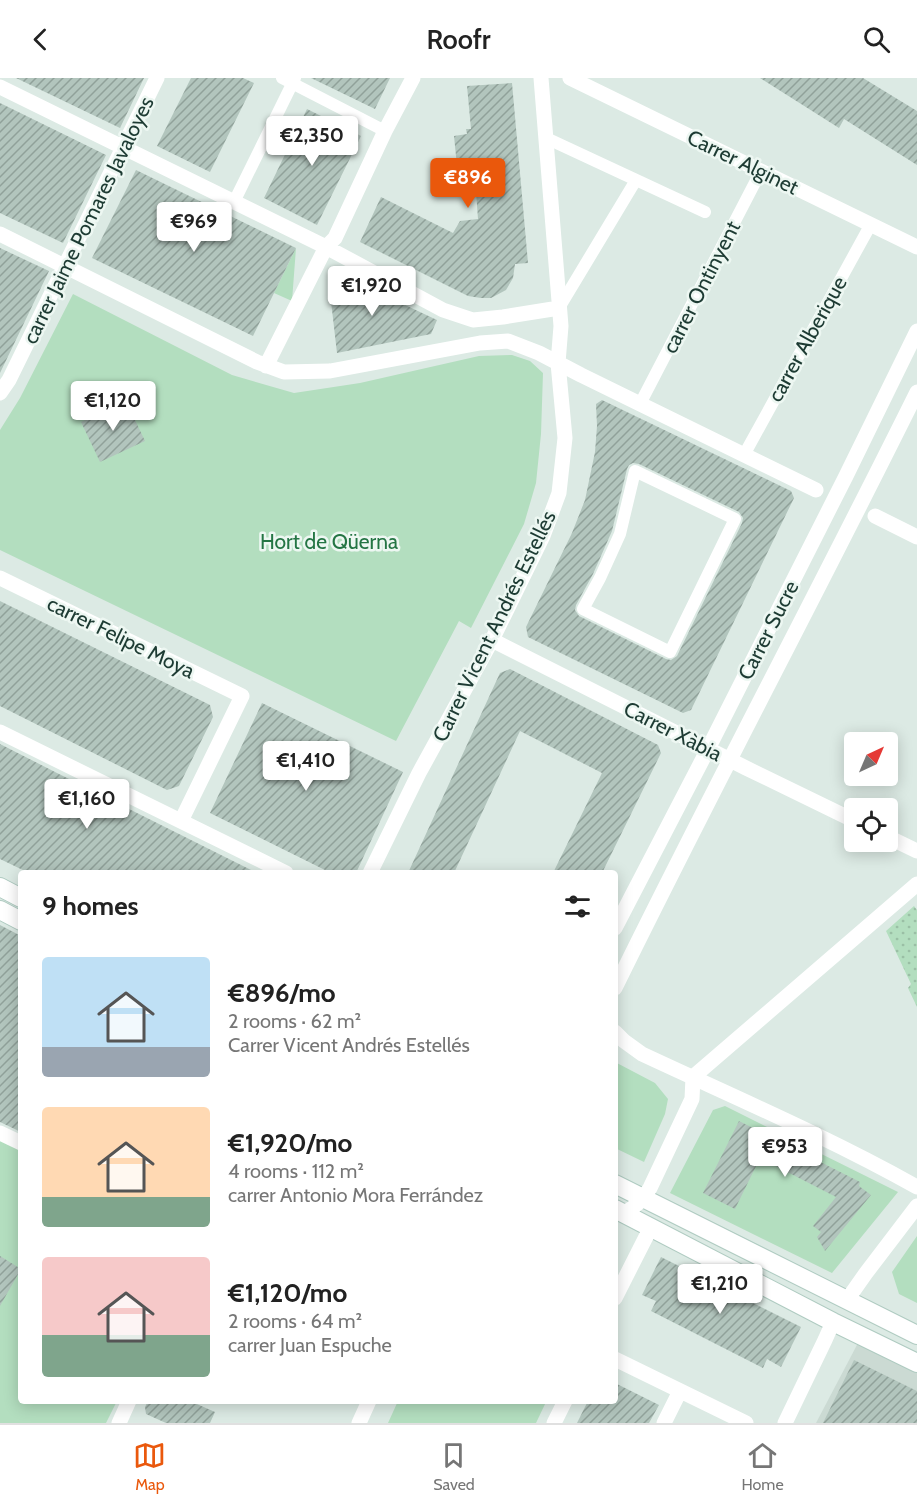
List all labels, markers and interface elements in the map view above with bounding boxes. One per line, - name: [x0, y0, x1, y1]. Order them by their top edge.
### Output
- icon: back: [24, 23, 57, 56]
- text: Roofr: [426, 23, 491, 56]
- icon: search: [860, 23, 893, 56]
- street label: carrer Jaime Pomares Javaloyes: [17, 92, 159, 348]
- pin: €2,350: [263, 116, 361, 167]
- text: €2,350: [280, 123, 344, 147]
- street label: Carrer Alginet: [683, 124, 803, 200]
- pin: €896: [432, 158, 504, 209]
- text: €896: [444, 165, 492, 189]
- pin: €969: [158, 202, 230, 253]
- text: €969: [171, 209, 217, 233]
- street label: carrer Ontinyent: [657, 217, 745, 357]
- pin: €1,920: [323, 266, 421, 317]
- street label: carrer Alberique: [762, 272, 852, 406]
- text: €1,920: [342, 273, 402, 297]
- pin: €1,120: [64, 381, 162, 432]
- text: €1,120: [85, 388, 141, 412]
- street label: Carrer Vicent Andrés Estellés: [427, 506, 561, 746]
- park label: Hort de Qüerna: [260, 529, 398, 554]
- street label: Carrer Sucre: [732, 576, 804, 684]
- street label: carrer Felipe Moya: [43, 591, 199, 683]
- street label: Carrer Xàbia: [620, 696, 726, 766]
- north arrow: [844, 732, 898, 786]
- map controls: [844, 732, 898, 852]
- pin: €1,410: [257, 741, 355, 792]
- text: €1,410: [277, 748, 335, 772]
- pin: €1,160: [38, 779, 136, 830]
- text: €1,160: [58, 786, 116, 810]
- button: locate: [844, 798, 898, 852]
- text: 9 homes: [42, 890, 139, 922]
- icon: filters: [561, 890, 594, 923]
- text: €896/mo: [228, 977, 336, 1009]
- icon: home: [90, 981, 162, 1053]
- text: 2 rooms · 62 m²: [228, 1009, 361, 1033]
- text: Carrer Vicent Andrés Estellés: [228, 1033, 470, 1057]
- text: €1,920/mo: [228, 1127, 352, 1159]
- pin: €953: [749, 1127, 821, 1178]
- icon: home: [90, 1131, 162, 1203]
- text: €953: [762, 1134, 808, 1158]
- text: 4 rooms · 112 m²: [228, 1159, 364, 1183]
- text: carrer Antonio Mora Ferrández: [228, 1183, 483, 1207]
- pin: €1,210: [671, 1264, 769, 1315]
- text: €1,210: [692, 1271, 748, 1295]
- text: €1,120/mo: [228, 1277, 347, 1309]
- icon: home: [90, 1281, 162, 1353]
- text: 2 rooms · 64 m²: [228, 1309, 362, 1333]
- text: carrer Juan Espuche: [228, 1333, 392, 1357]
- tab: Map: [133, 1439, 166, 1494]
- tab: Saved: [433, 1439, 475, 1494]
- tab: Home: [742, 1439, 784, 1494]

